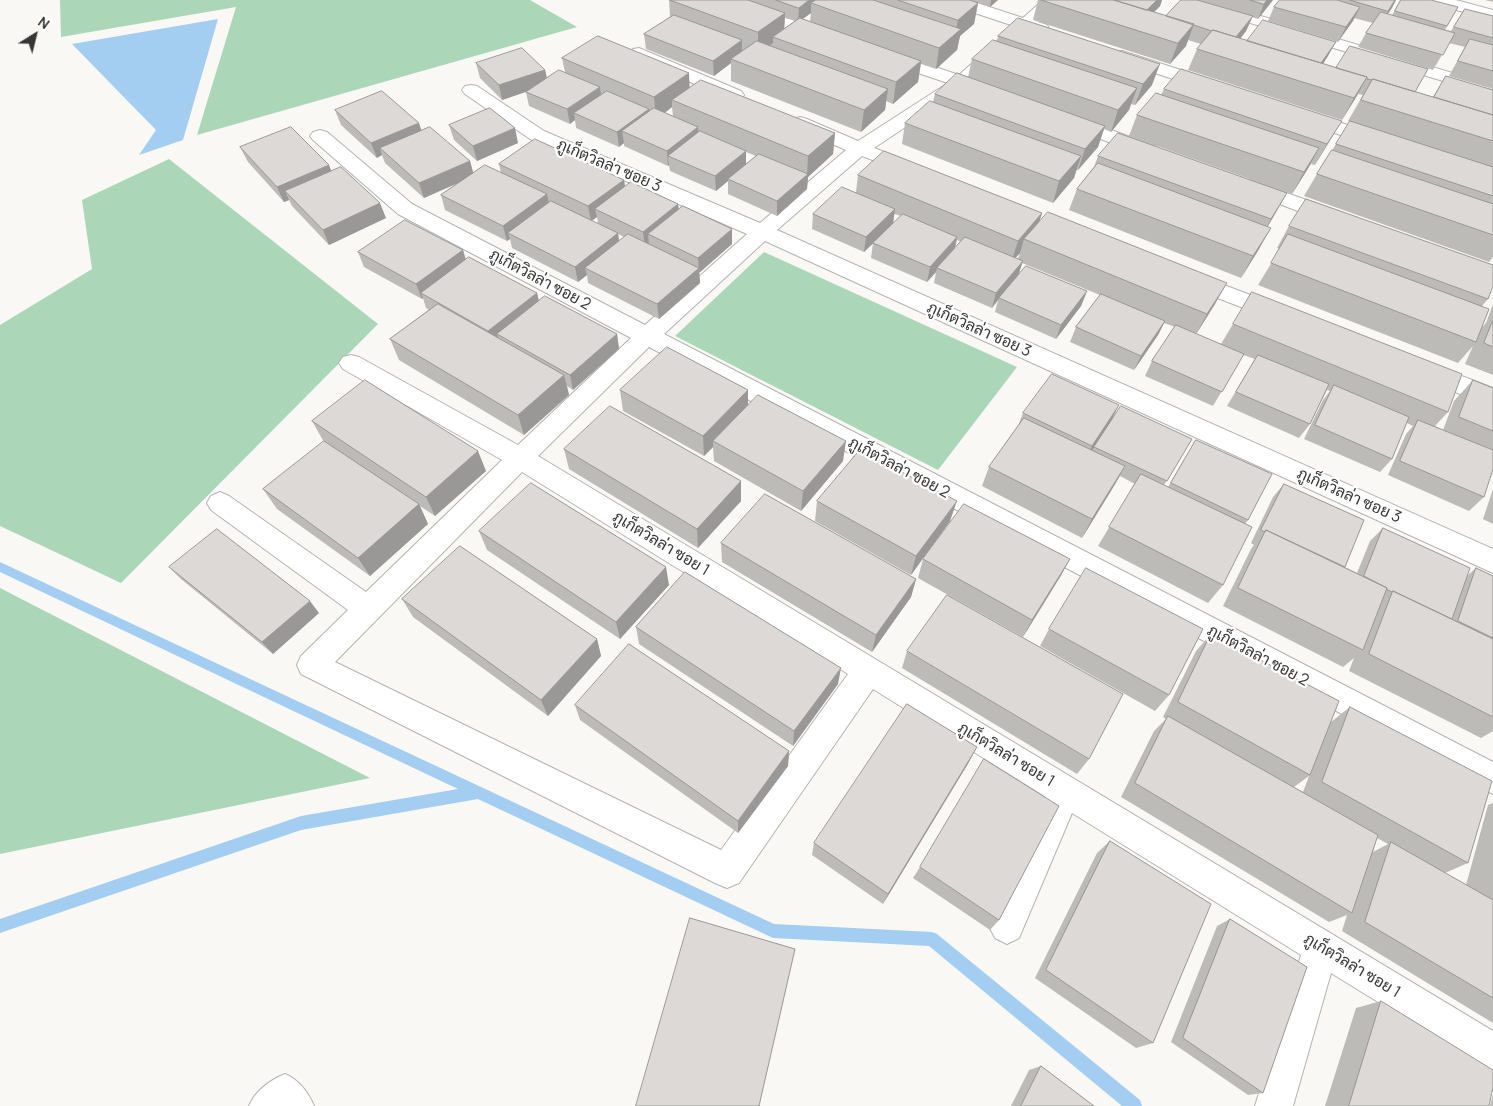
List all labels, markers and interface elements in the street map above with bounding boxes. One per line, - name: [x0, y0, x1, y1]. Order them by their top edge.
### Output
- north arrow: [10, 10, 60, 60]
- text: N: [34, 12, 54, 33]
- street label: ภูเก็ตวิลล่า ซอย 3: [554, 135, 664, 197]
- street label: ภูเก็ตวิลล่า ซอย 2: [486, 245, 594, 315]
- street label: ภูเก็ตวิลล่า ซอย 3: [924, 298, 1034, 362]
- street label: ภูเก็ตวิลล่า ซอย 2: [845, 433, 953, 503]
- street label: ภูเก็ตวิลล่า ซอย 3: [1294, 464, 1404, 528]
- street label: ภูเก็ตวิลล่า ซอย 1: [609, 508, 713, 580]
- street label: ภูเก็ตวิลล่า ซอย 2: [1204, 621, 1312, 691]
- street label: ภูเก็ตวิลล่า ซอย 1: [954, 719, 1058, 791]
- street label: ภูเก็ตวิลล่า ซอย 1: [1300, 930, 1404, 1002]

